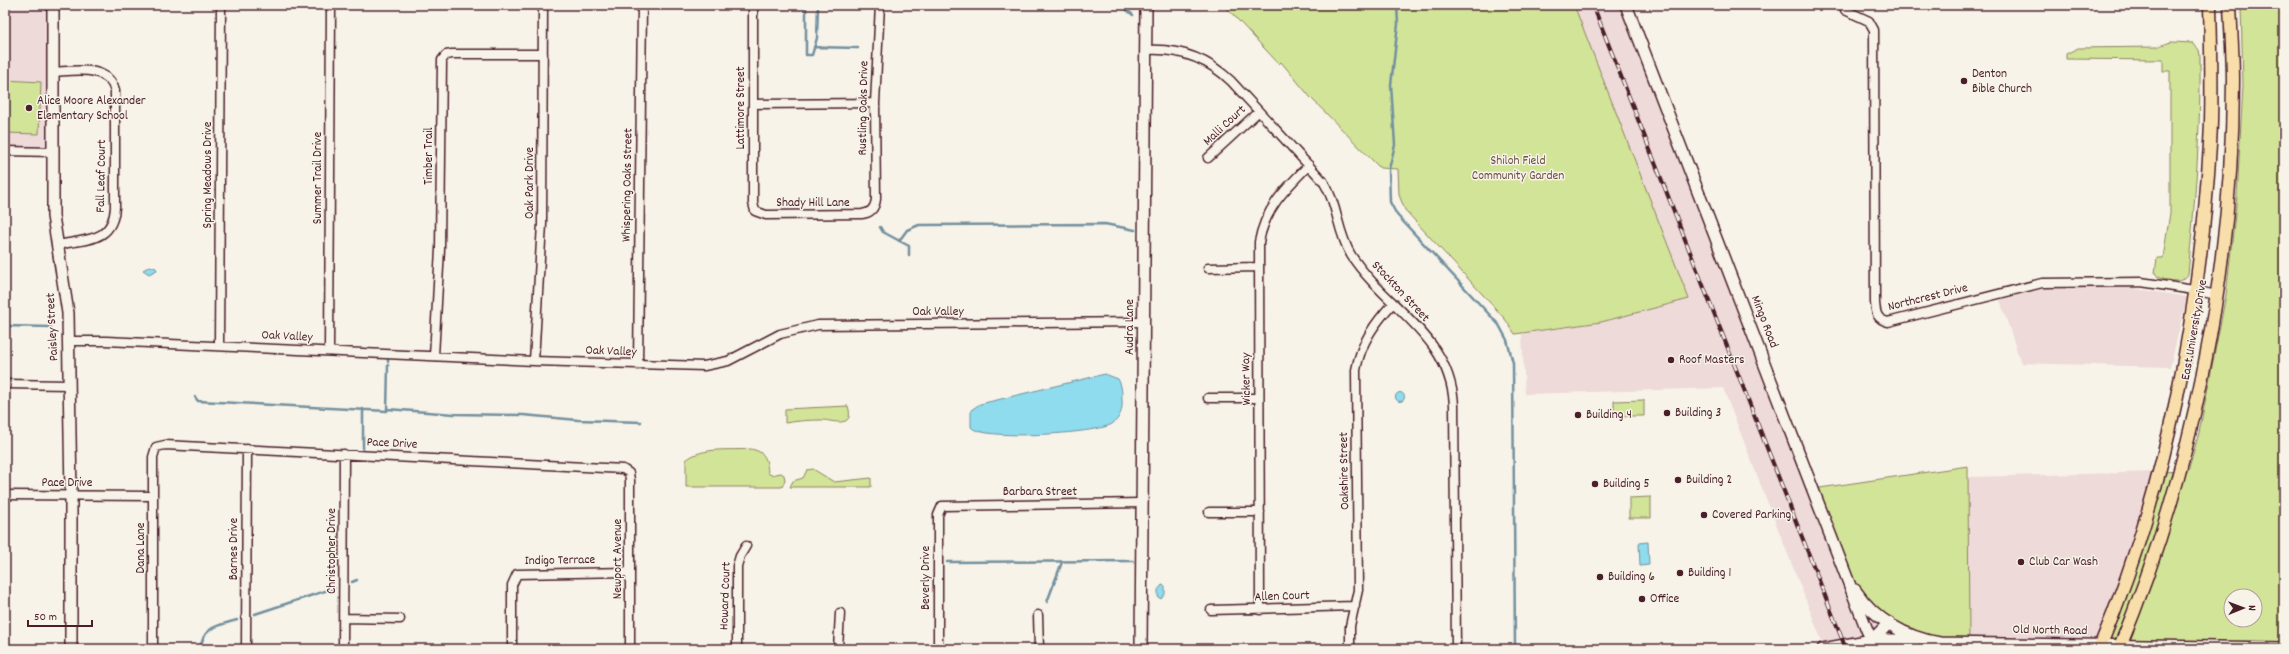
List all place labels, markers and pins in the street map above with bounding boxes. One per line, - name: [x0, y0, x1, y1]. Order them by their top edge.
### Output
- place label: Denton Bible Church: [1972, 65, 2032, 99]
- marker: Denton Bible Church: [1959, 76, 1969, 86]
- place label: Alice Moore Alexander Elementary School: [37, 92, 146, 126]
- marker: Alice Moore Alexander Elementary School: [24, 103, 34, 113]
- place label: Roof Masters: [1679, 351, 1744, 370]
- marker: Roof Masters: [1666, 355, 1676, 365]
- place label: Building 3: [1675, 404, 1721, 423]
- place label: Building 4: [1586, 406, 1632, 425]
- marker: Building 3: [1662, 408, 1672, 418]
- marker: Building 4: [1573, 410, 1583, 420]
- place label: Building 2: [1686, 471, 1732, 490]
- place label: Building 5: [1603, 475, 1649, 494]
- marker: Building 2: [1673, 475, 1683, 485]
- marker: Building 5: [1590, 479, 1600, 489]
- place label: Covered Parking: [1712, 506, 1792, 525]
- marker: Covered Parking: [1699, 510, 1709, 520]
- place label: Club Car Wash: [2029, 553, 2098, 572]
- marker: Club Car Wash: [2016, 557, 2026, 567]
- place label: Building 1: [1688, 564, 1731, 583]
- place label: Building 6: [1608, 568, 1655, 587]
- marker: Building 1: [1675, 568, 1685, 578]
- marker: Building 6: [1595, 572, 1605, 582]
- place label: Office: [1650, 590, 1680, 609]
- marker: Office: [1637, 594, 1647, 604]

